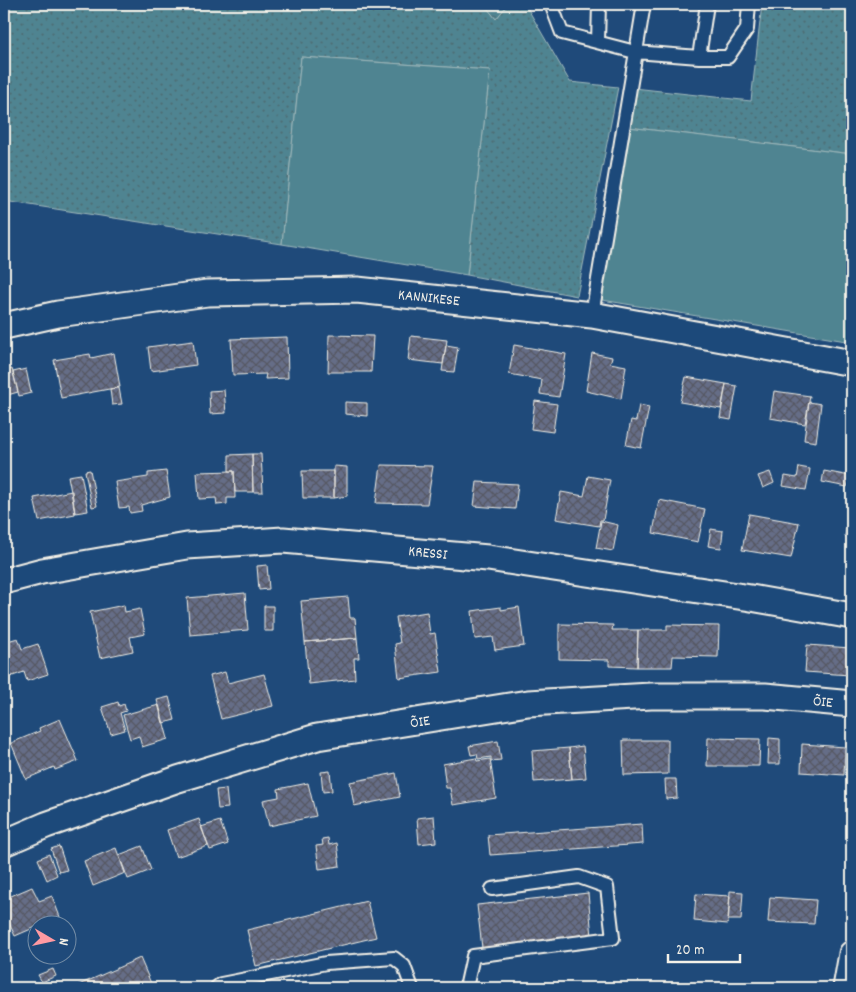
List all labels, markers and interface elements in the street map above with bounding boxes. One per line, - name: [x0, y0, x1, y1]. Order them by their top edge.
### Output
- street label: KANNIKESE: [397, 285, 461, 313]
- street label: KRESSI: [407, 541, 449, 567]
- street label: ÕIE: [812, 691, 834, 715]
- street label: ÕIE: [409, 711, 432, 735]
- north arrow: [28, 914, 78, 964]
- scale bar: [668, 932, 741, 964]
- text: N: [52, 937, 73, 947]
- text: 20 m: [676, 940, 704, 962]

